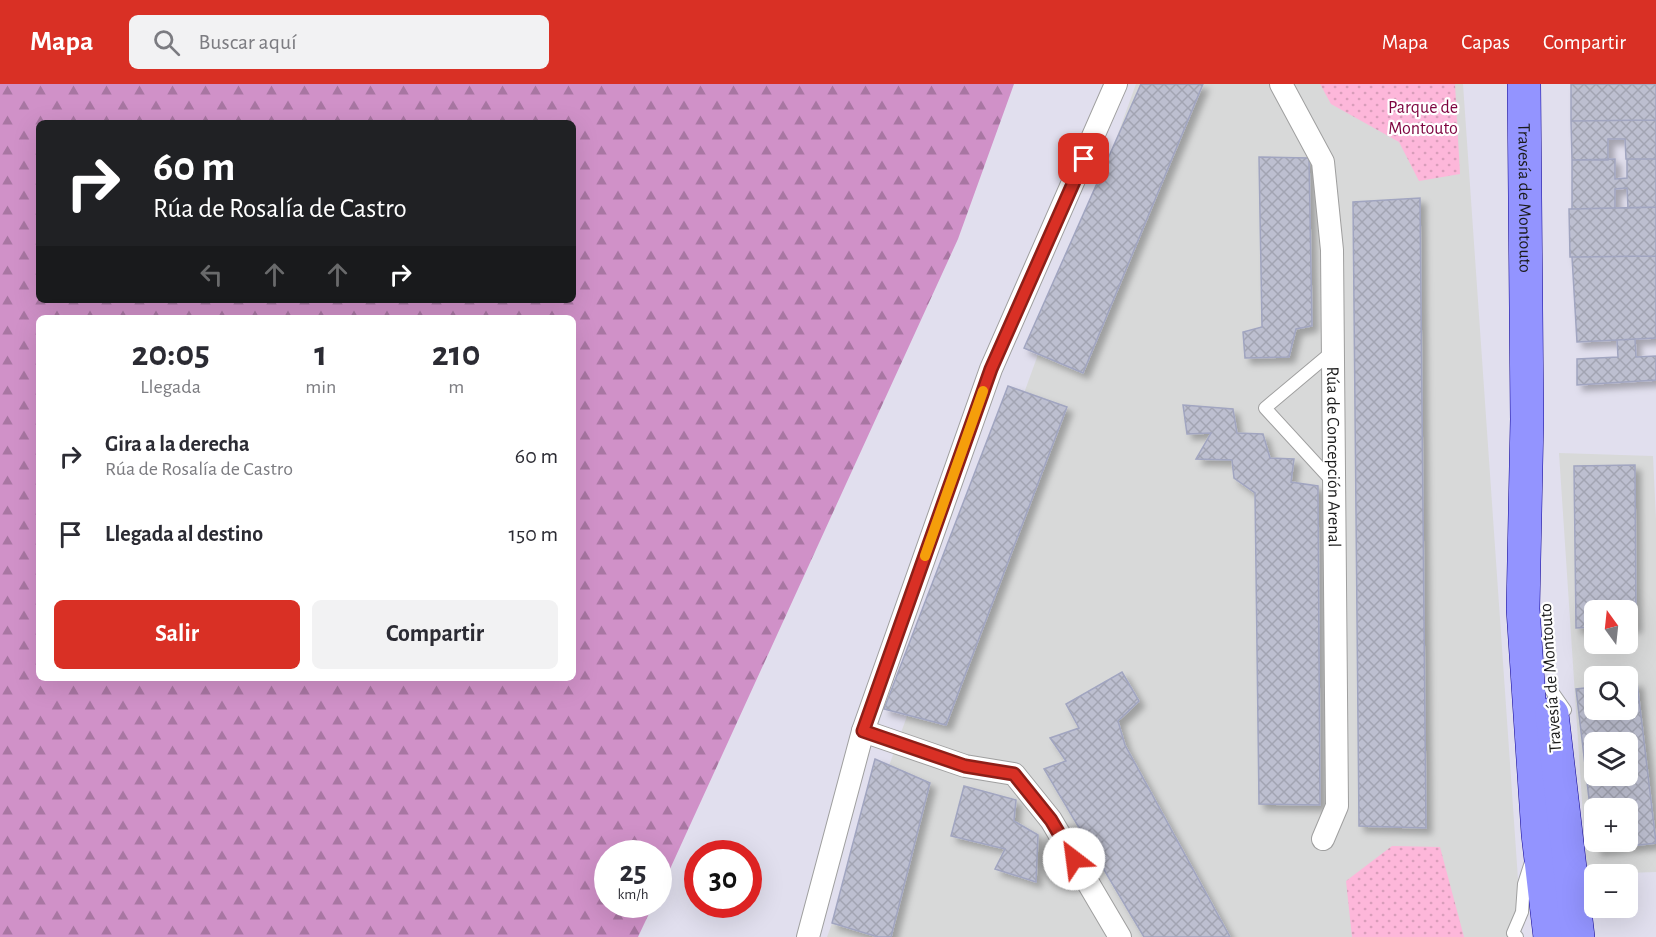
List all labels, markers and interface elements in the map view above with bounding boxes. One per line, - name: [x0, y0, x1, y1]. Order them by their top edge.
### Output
- search box: [129, 15, 549, 69]
- icon: search: [150, 26, 183, 59]
- text: Mapa: [30, 28, 93, 56]
- text: Buscar aquí: [198, 31, 297, 53]
- text: Mapa: [1382, 32, 1428, 53]
- text: Capas: [1461, 32, 1510, 53]
- text: Compartir: [1543, 32, 1626, 53]
- park label: Parque de Montouto: [1388, 99, 1458, 138]
- street label: Travesía de Montouto: [1514, 123, 1534, 273]
- pin: [1058, 133, 1109, 184]
- icon: arrive: [1067, 142, 1100, 175]
- icon: right: [54, 144, 132, 222]
- text: 60 m: [153, 146, 235, 188]
- text: Rúa de Rosalía de Castro: [153, 195, 407, 222]
- icon: left: [195, 258, 228, 291]
- icon: ahead: [258, 258, 291, 291]
- icon: ahead: [321, 258, 354, 291]
- icon: right: [384, 258, 417, 291]
- text: 20:05: [131, 336, 210, 372]
- text: 1: [314, 336, 327, 372]
- text: 210: [432, 336, 481, 372]
- street label: Rúa de Concepción Arenal: [1323, 366, 1343, 547]
- text: Llegada: [140, 377, 201, 397]
- text: min: [305, 377, 336, 397]
- text: m: [448, 377, 464, 397]
- text: Gira a la derecha: [105, 433, 250, 455]
- icon: right: [54, 440, 87, 473]
- text: 60 m: [515, 445, 558, 467]
- text: Rúa de Rosalía de Castro: [105, 459, 293, 479]
- icon: arrive: [54, 518, 87, 551]
- text: Llegada al destino: [105, 523, 263, 545]
- text: 150 m: [508, 523, 558, 545]
- button: Salir: [54, 600, 300, 669]
- button: Compartir: [312, 600, 558, 669]
- north arrow: [1584, 600, 1638, 654]
- map controls: [1584, 600, 1638, 918]
- street label: Travesía de Montouto: [1537, 603, 1565, 753]
- button: search: [1584, 666, 1638, 720]
- button: layers: [1584, 732, 1638, 786]
- button: +: [1584, 798, 1638, 852]
- position arrow: [1042, 827, 1106, 891]
- speed limit sign: 30: [684, 840, 762, 918]
- text: 25: [619, 857, 647, 887]
- button: −: [1584, 864, 1638, 918]
- text: km/h: [618, 887, 648, 902]

